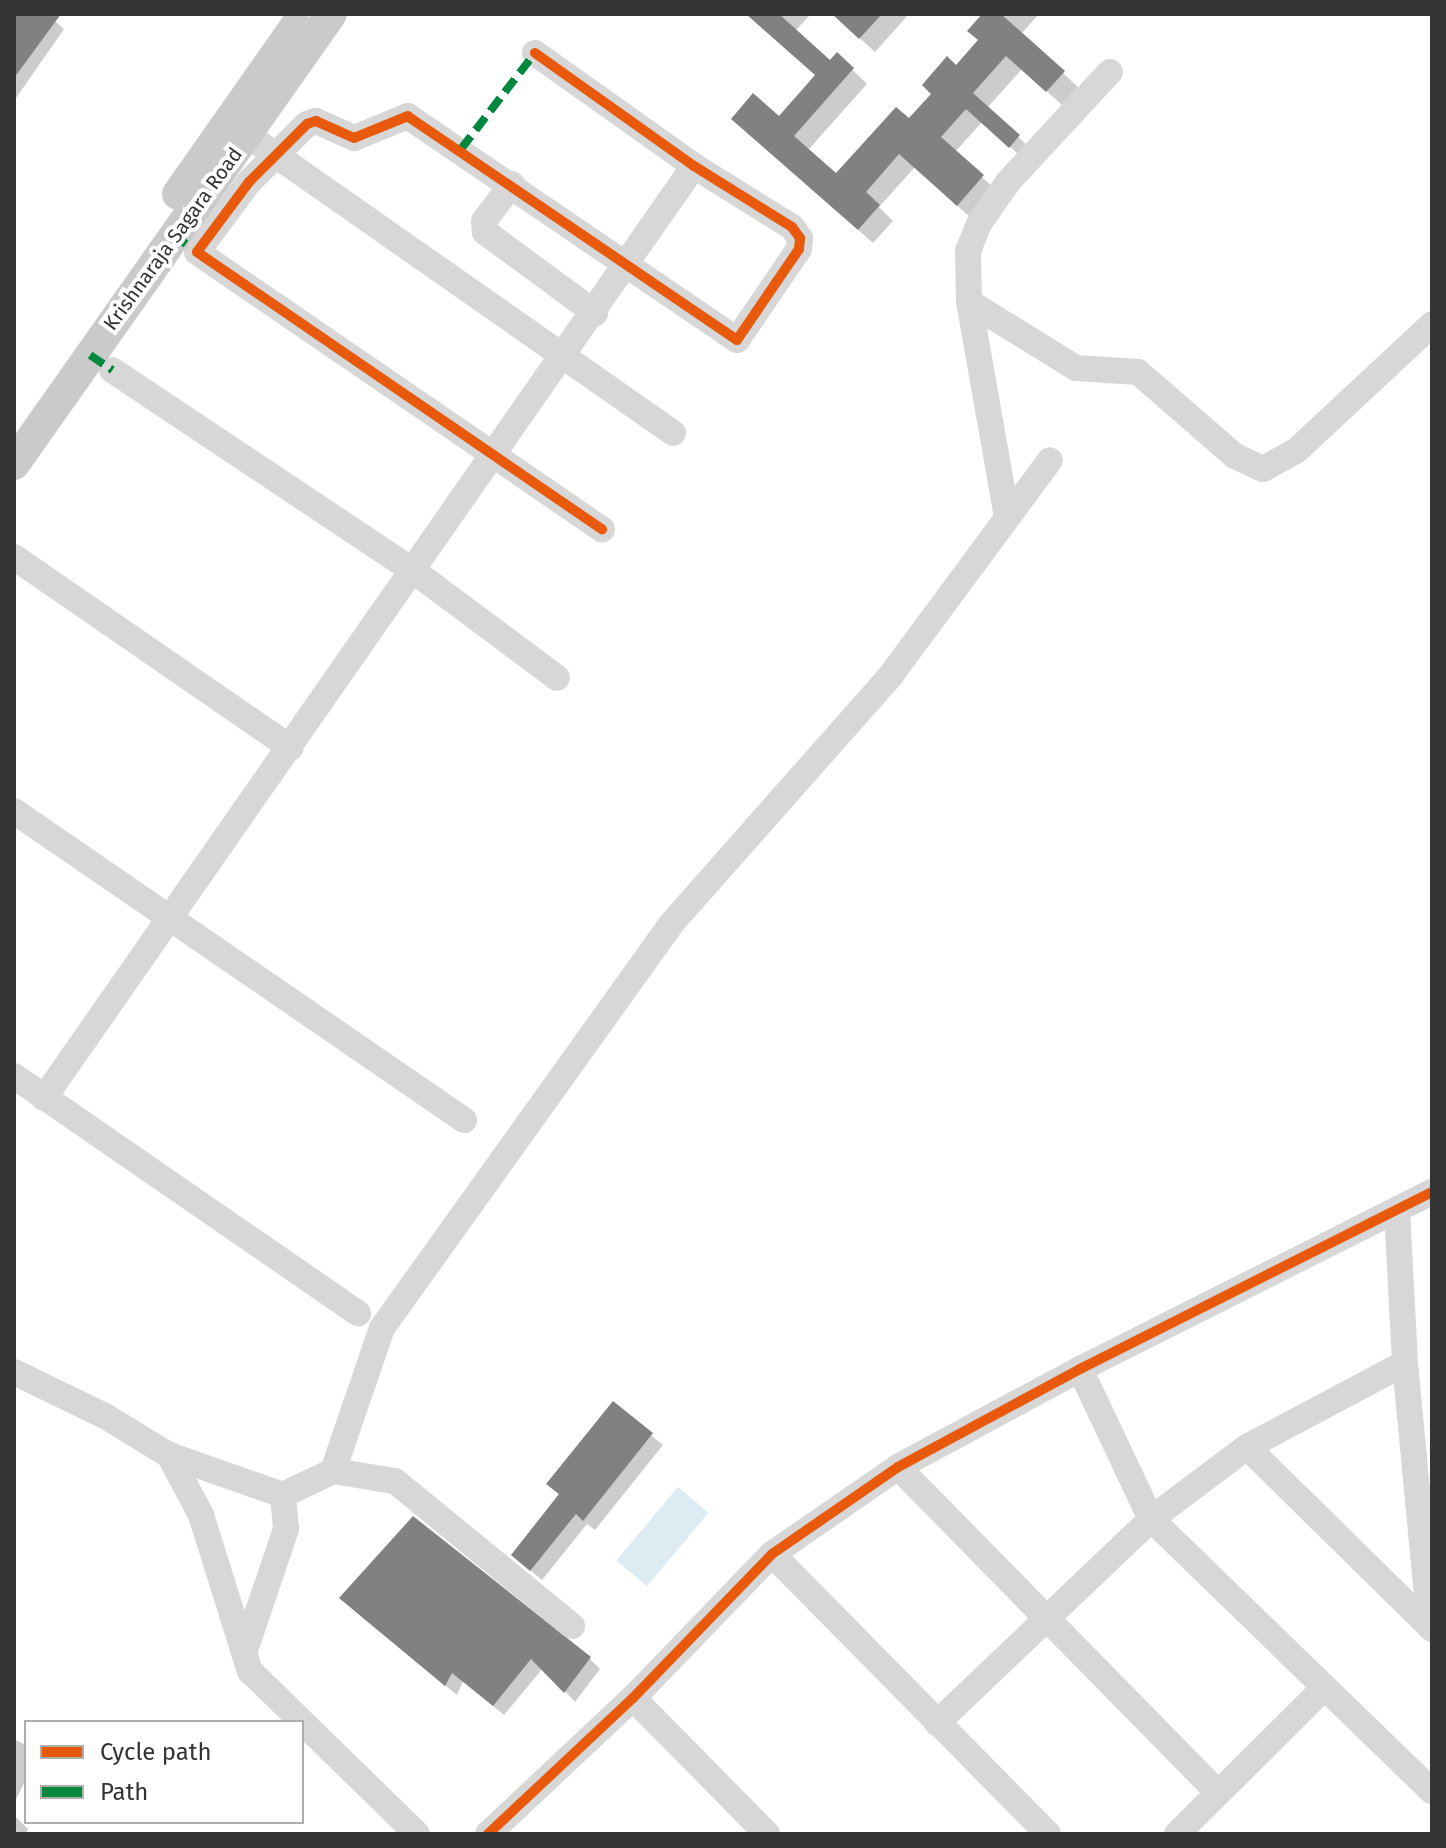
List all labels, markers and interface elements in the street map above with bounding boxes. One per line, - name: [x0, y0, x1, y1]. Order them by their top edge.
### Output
- street label: Krishnaraja Sagara Road: [99, 143, 247, 335]
- legend: [24, 1720, 304, 1824]
- text: Cycle path: [100, 1738, 212, 1766]
- text: Path: [100, 1778, 148, 1806]

